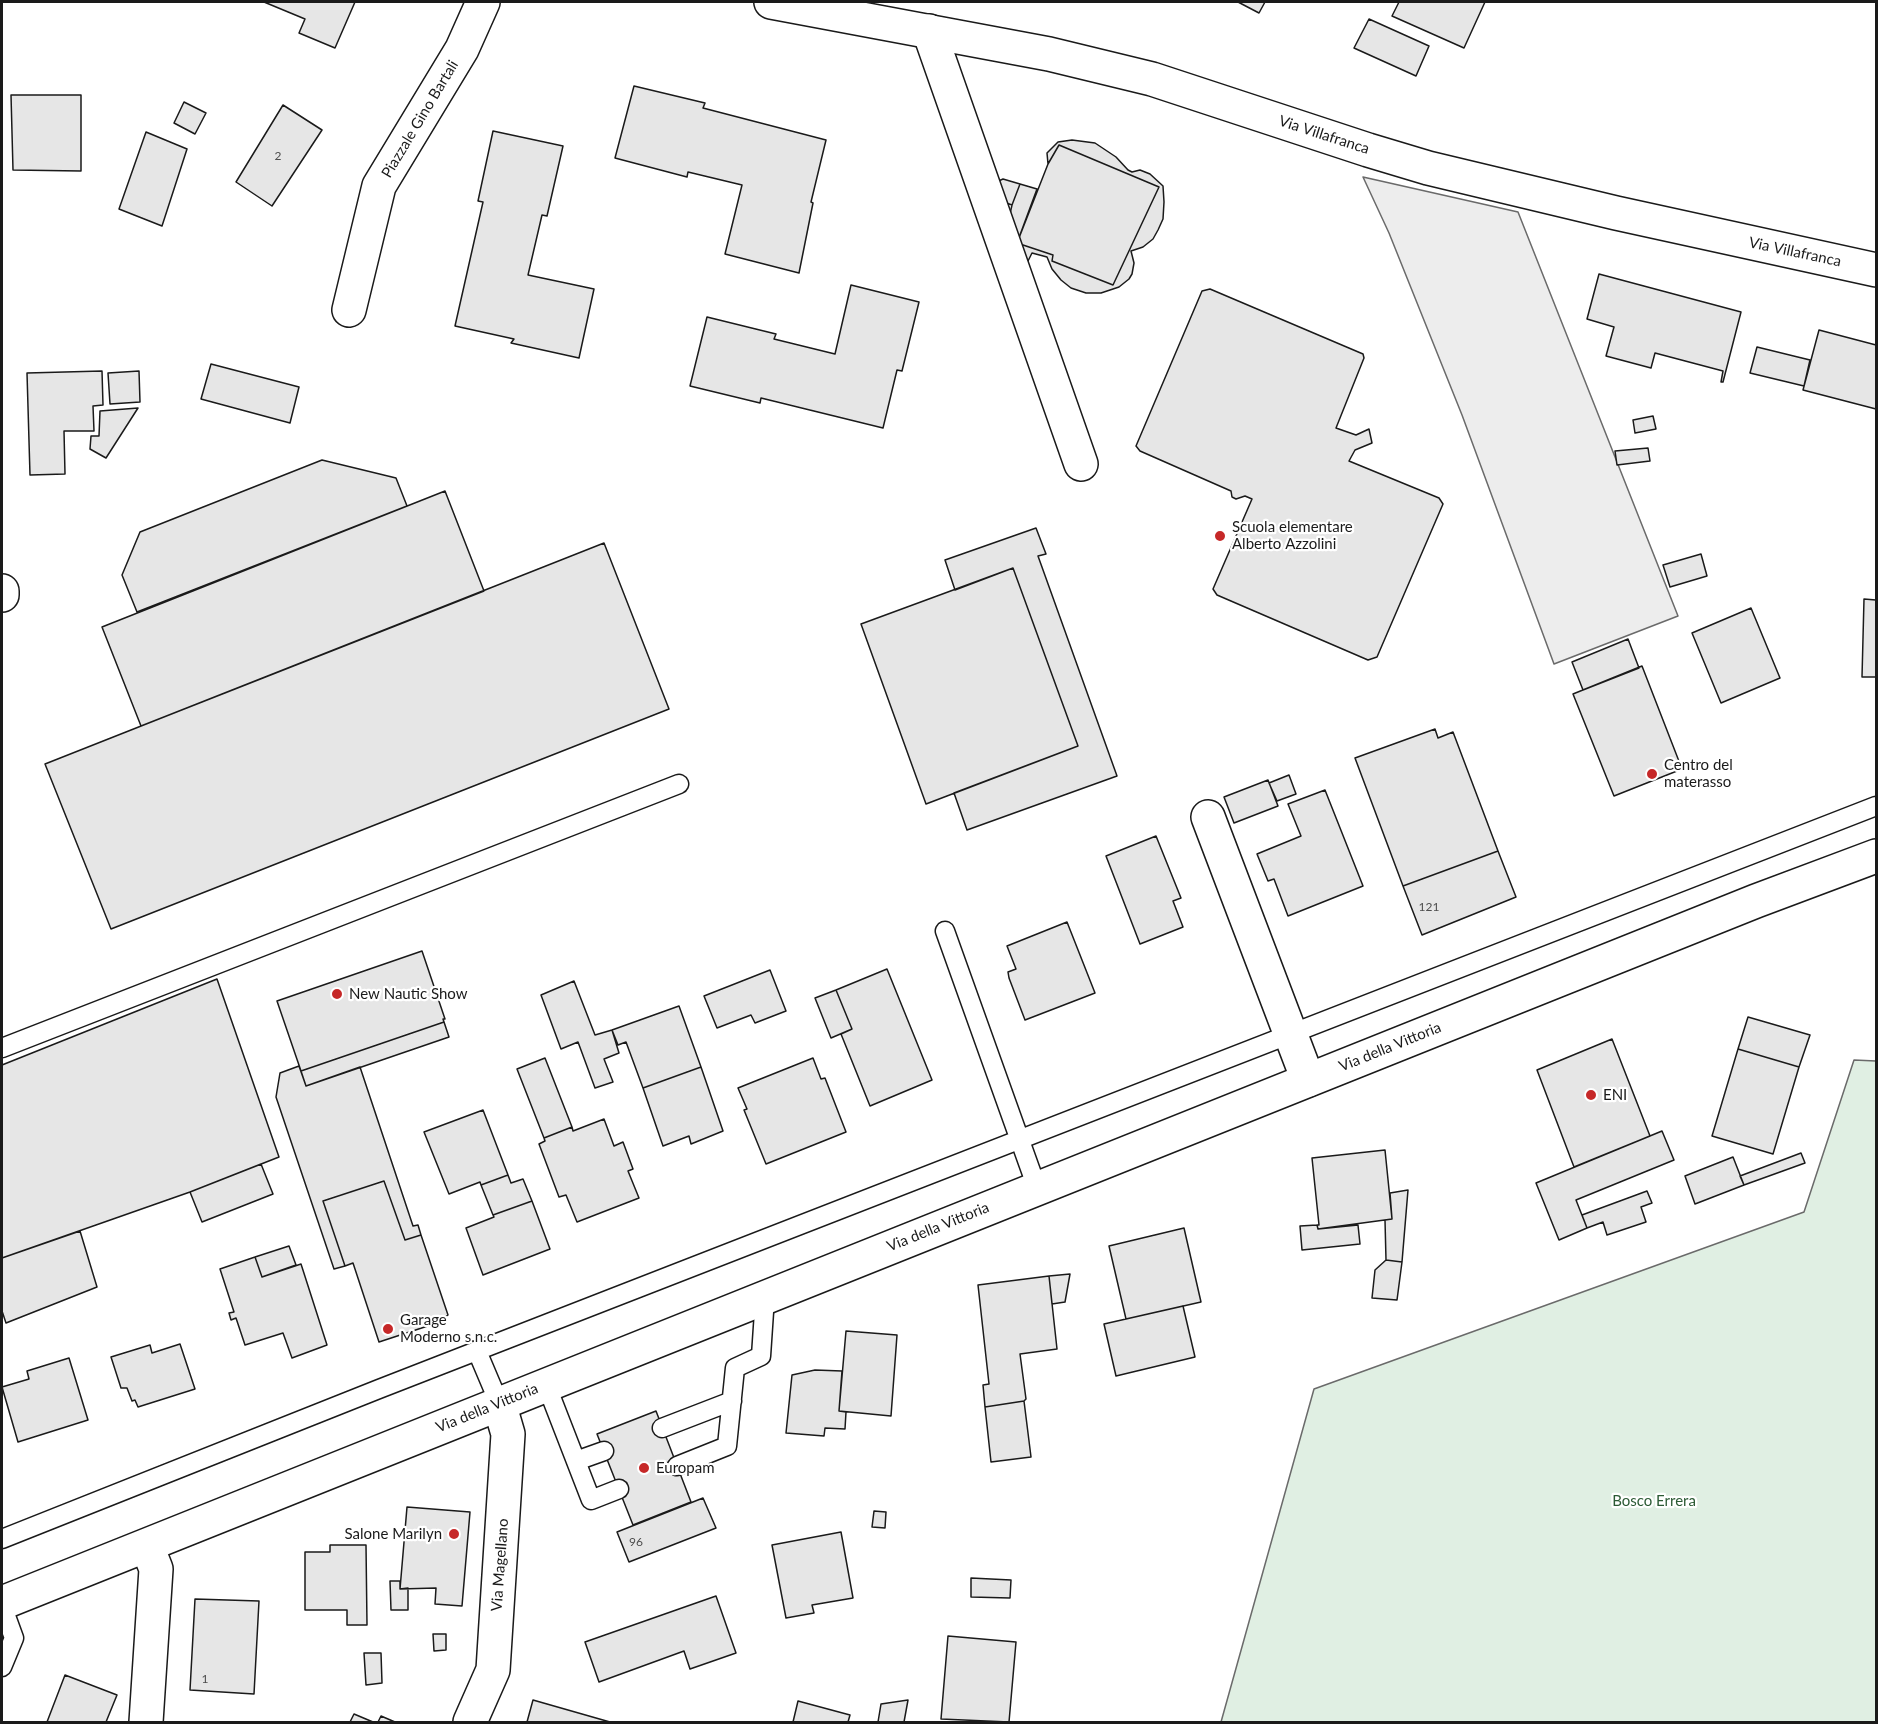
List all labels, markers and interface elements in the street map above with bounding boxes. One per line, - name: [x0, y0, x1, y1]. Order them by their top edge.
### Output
- street label: Piazzale Gino Bartali: [378, 57, 462, 181]
- street label: Via Villafranca: [1276, 112, 1372, 158]
- house number: 2: [275, 149, 281, 163]
- street label: Via Villafranca: [1747, 233, 1843, 271]
- place label: Scuola elementare Alberto Azzolini: [1232, 518, 1353, 553]
- marker: Scuola elementare Alberto Azzolini: [1213, 529, 1227, 543]
- place label: Centro del materasso: [1664, 756, 1733, 791]
- marker: Centro del materasso: [1645, 767, 1659, 781]
- house number: 121: [1419, 900, 1439, 914]
- place label: New Nautic Show: [349, 985, 468, 1003]
- marker: New Nautic Show: [330, 987, 344, 1001]
- street label: Via della Vittoria: [1336, 1018, 1444, 1076]
- place label: ENI: [1603, 1086, 1627, 1104]
- marker: ENI: [1584, 1088, 1598, 1102]
- street label: Via della Vittoria: [884, 1198, 992, 1256]
- place label: Garage Moderno s.n.c.: [400, 1311, 497, 1346]
- marker: Garage Moderno s.n.c.: [381, 1322, 395, 1336]
- street label: Via della Vittoria: [433, 1379, 541, 1437]
- place label: Europam: [656, 1459, 715, 1477]
- marker: Europam: [637, 1461, 651, 1475]
- park label: Bosco Errera: [1612, 1492, 1696, 1510]
- street label: Via Magellano: [488, 1518, 512, 1612]
- place label: Salone Marilyn: [344, 1525, 442, 1543]
- marker: Salone Marilyn: [447, 1527, 461, 1541]
- house number: 96: [629, 1535, 643, 1549]
- house number: 1: [202, 1672, 208, 1686]

